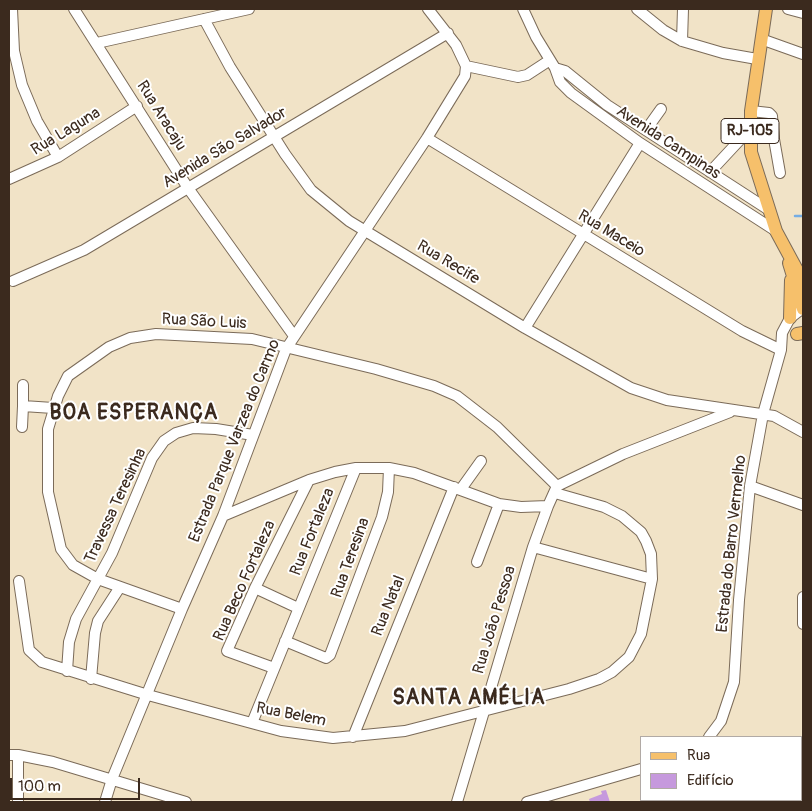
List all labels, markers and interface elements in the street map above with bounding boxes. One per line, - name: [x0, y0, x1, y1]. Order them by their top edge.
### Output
- street label: Rua Aracaju: [132, 78, 190, 154]
- street label: Avenida Campinas: [612, 102, 724, 184]
- street label: Avenida São Salvador: [159, 103, 291, 193]
- street label: Rua Laguna: [28, 104, 104, 160]
- road number: RJ-105: [721, 118, 779, 144]
- street label: Rua Maceio: [574, 207, 648, 261]
- street label: Rua Recife: [413, 237, 483, 289]
- street label: Rua São Luis: [161, 310, 247, 334]
- street label: Estrada Parque Varzea do Carmo: [185, 337, 285, 545]
- district label: BOA ESPERANÇA: [48, 401, 220, 427]
- street label: Travessa Teresinha: [81, 445, 151, 567]
- street label: Estrada do Barro Vermelho: [713, 454, 751, 634]
- street label: Rua Fortaleza: [287, 485, 339, 579]
- street label: Rua Teresina: [328, 515, 374, 601]
- street label: Rua Beco Fortaleza: [210, 518, 280, 644]
- street label: Rua João Pessoa: [469, 564, 521, 676]
- street label: Rua Natal: [368, 573, 410, 639]
- district label: SANTA AMÉLIA: [391, 686, 547, 712]
- street label: Rua Belem: [254, 699, 328, 731]
- legend: [640, 736, 802, 801]
- text: Rua: [687, 746, 710, 765]
- scale bar: [12, 768, 142, 800]
- text: Edifício: [687, 771, 733, 790]
- text: 100 m: [18, 777, 61, 796]

